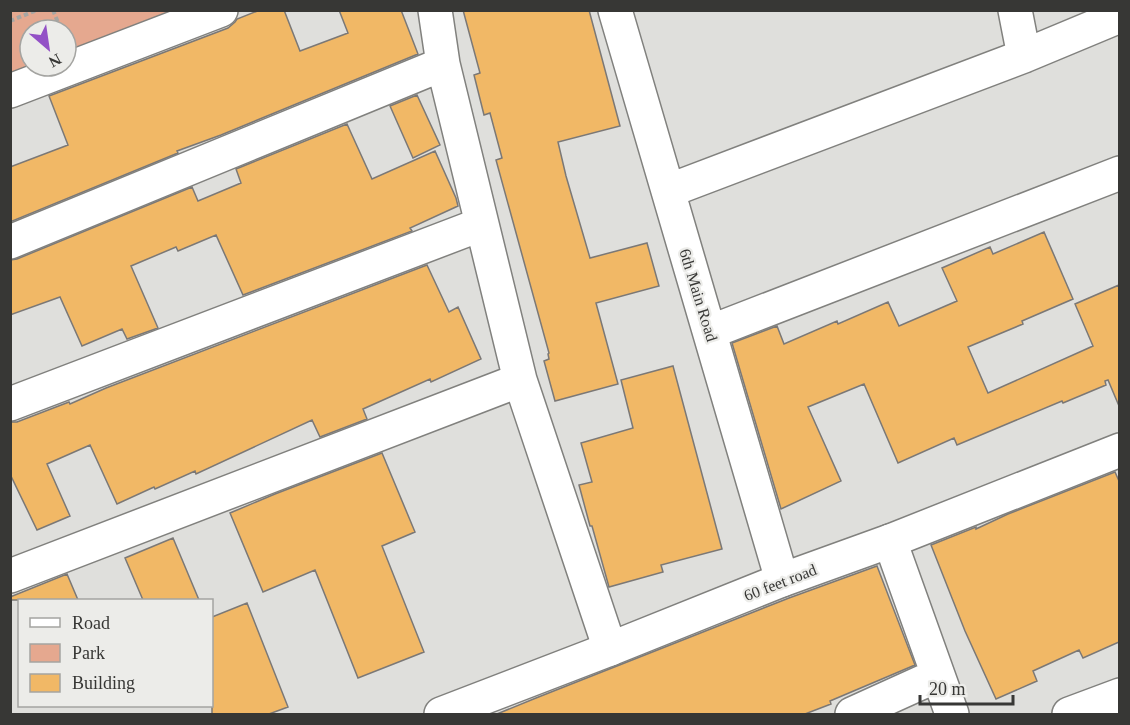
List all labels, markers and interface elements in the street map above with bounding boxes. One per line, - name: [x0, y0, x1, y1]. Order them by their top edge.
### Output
- north arrow: [18, 18, 78, 78]
- text: N: [45, 50, 64, 71]
- street label: 6th Main Road: [676, 247, 721, 344]
- street label: 60 feet road: [741, 561, 819, 604]
- legend: [18, 599, 213, 707]
- text: Road: [72, 613, 110, 633]
- text: Park: [72, 643, 105, 663]
- scale bar: [920, 668, 1013, 706]
- text: Building: [72, 673, 135, 693]
- text: 20 m: [929, 679, 966, 699]

